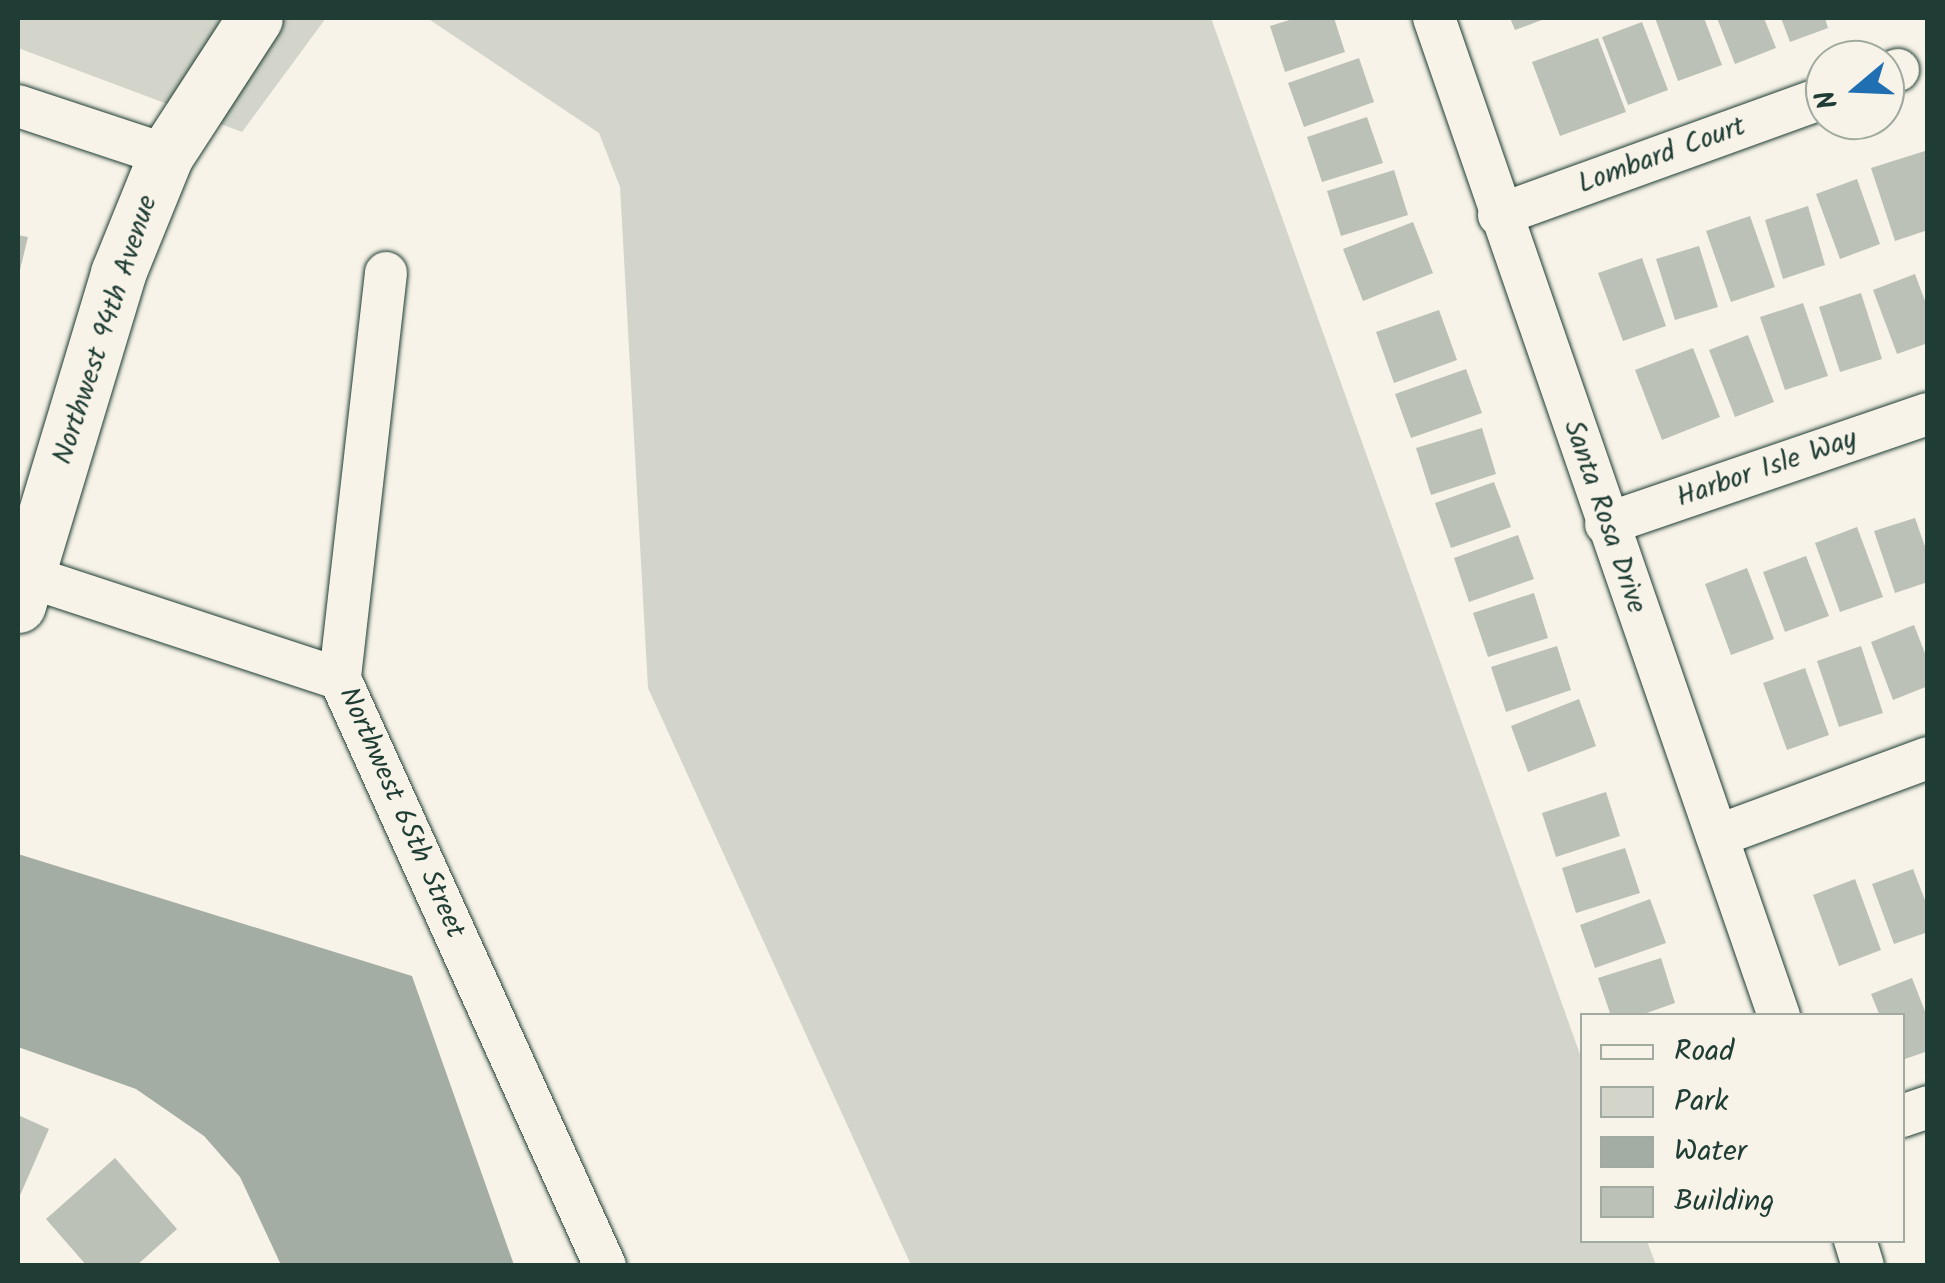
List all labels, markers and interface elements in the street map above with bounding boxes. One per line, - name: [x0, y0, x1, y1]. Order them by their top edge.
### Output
- north arrow: [1805, 40, 1905, 140]
- text: N: [1804, 84, 1852, 115]
- street label: Lombard Court: [1574, 110, 1750, 202]
- street label: Northwest 94th Avenue: [47, 191, 165, 469]
- street label: Santa Rosa Drive: [1555, 416, 1653, 618]
- street label: Harbor Isle Way: [1672, 422, 1862, 516]
- street label: Northwest 65th Street: [331, 682, 471, 944]
- legend: [1580, 1013, 1905, 1243]
- text: Road: [1674, 1028, 1734, 1076]
- text: Park: [1674, 1078, 1728, 1126]
- text: Water: [1674, 1128, 1747, 1176]
- text: Building: [1674, 1178, 1774, 1226]

